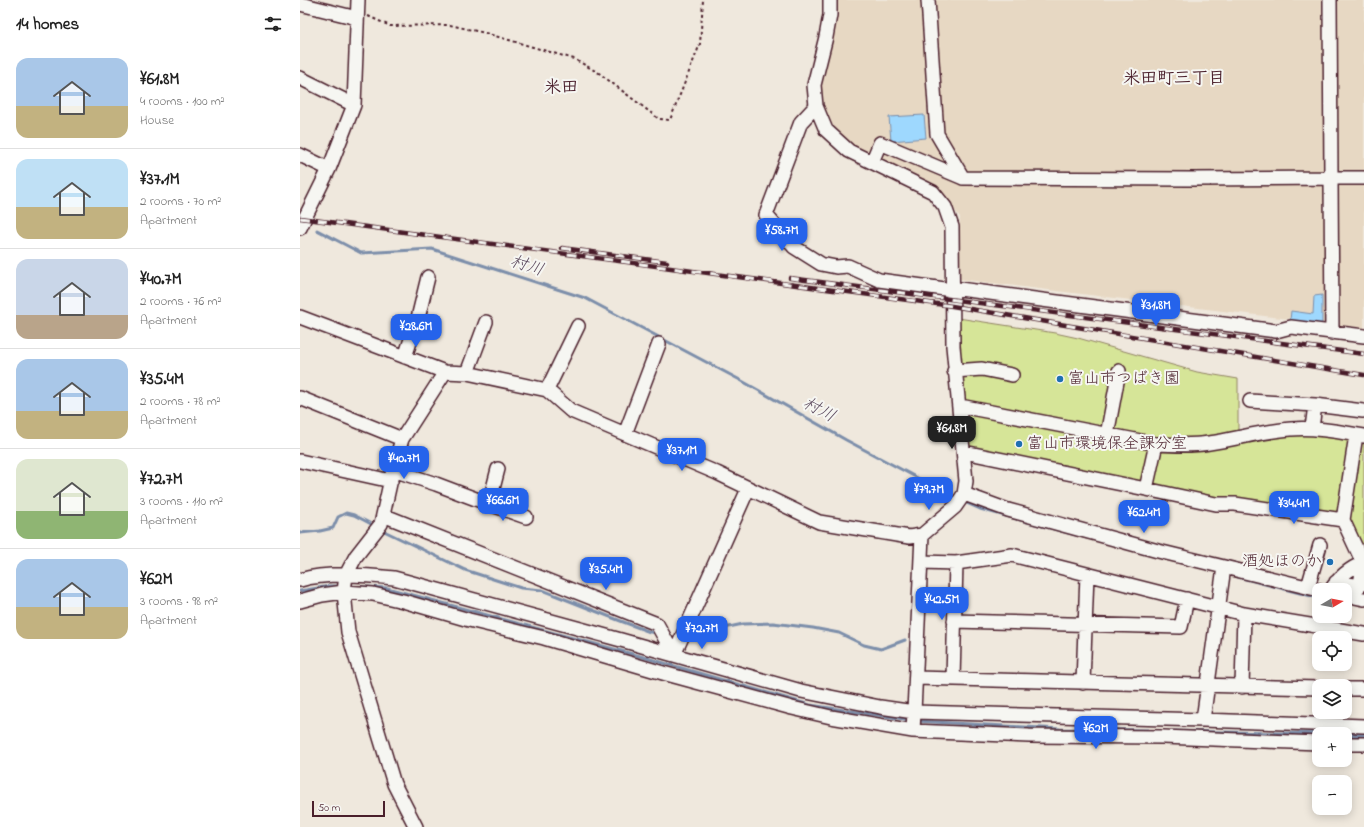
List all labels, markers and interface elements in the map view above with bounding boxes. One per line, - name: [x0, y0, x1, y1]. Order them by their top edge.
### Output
- text: 14 homes: [16, 12, 79, 37]
- icon: filters: [262, 13, 284, 35]
- district label: 米田町三丁目: [1123, 66, 1225, 91]
- text: ¥61.8M: [140, 67, 180, 92]
- icon: home: [48, 74, 96, 122]
- district label: 米田: [544, 75, 578, 100]
- text: 4 rooms · 100 m²: [140, 92, 225, 111]
- text: House: [140, 111, 174, 130]
- text: ¥37.1M: [140, 167, 180, 192]
- icon: home: [48, 175, 96, 223]
- text: 2 rooms · 70 m²: [140, 192, 221, 211]
- text: Apartment: [140, 211, 197, 230]
- pin: ¥58.7M: [749, 218, 815, 252]
- text: ¥58.7M: [765, 221, 799, 240]
- water label: 村川: [507, 249, 547, 283]
- text: ¥40.7M: [140, 267, 182, 292]
- icon: home: [48, 275, 96, 323]
- text: 2 rooms · 76 m²: [140, 292, 222, 311]
- pin: ¥31.8M: [1123, 293, 1189, 327]
- text: ¥31.8M: [1141, 296, 1171, 315]
- text: Apartment: [140, 311, 197, 330]
- pin: ¥28.6M: [383, 314, 449, 348]
- text: ¥28.6M: [400, 317, 432, 336]
- text: ¥35.4M: [140, 367, 184, 392]
- place label: 富山市つばき園: [1068, 367, 1180, 391]
- marker: 富山市つばき園: [1055, 374, 1065, 384]
- icon: home: [48, 375, 96, 423]
- water label: 村川: [798, 391, 840, 429]
- text: 2 rooms · 78 m²: [140, 392, 221, 411]
- text: Apartment: [140, 411, 197, 430]
- pin: ¥61.8M: [919, 416, 985, 450]
- text: ¥61.8M: [937, 419, 967, 438]
- place label: 富山市環境保全課分室: [1027, 432, 1187, 456]
- pin: ¥37.1M: [649, 438, 715, 472]
- marker: 富山市環境保全課分室: [1014, 439, 1024, 449]
- text: ¥37.1M: [667, 441, 697, 460]
- pin: ¥40.7M: [371, 446, 437, 480]
- text: ¥40.7M: [388, 449, 420, 468]
- text: ¥72.7M: [140, 467, 183, 492]
- icon: home: [48, 475, 96, 523]
- pin: ¥79.7M: [896, 477, 962, 511]
- text: ¥79.7M: [914, 480, 944, 499]
- pin: ¥66.6M: [470, 488, 536, 522]
- text: ¥66.6M: [487, 491, 519, 510]
- pin: ¥34.4M: [1261, 491, 1327, 525]
- text: 3 rooms · 110 m²: [140, 492, 223, 511]
- text: ¥34.4M: [1278, 494, 1310, 513]
- pin: ¥62.4M: [1111, 500, 1177, 534]
- text: ¥62.4M: [1127, 503, 1161, 522]
- text: Apartment: [140, 511, 197, 530]
- place label: 酒処ほのか: [1242, 550, 1322, 574]
- pin: ¥35.4M: [573, 557, 639, 591]
- marker: 酒処ほのか: [1325, 557, 1335, 567]
- text: ¥35.4M: [589, 560, 623, 579]
- text: ¥62M: [140, 567, 173, 592]
- icon: home: [48, 575, 96, 623]
- north arrow: [1312, 583, 1352, 623]
- map controls: [1312, 583, 1352, 815]
- pin: ¥42.5M: [909, 587, 975, 621]
- text: ¥42.5M: [925, 590, 959, 609]
- text: 3 rooms · 98 m²: [140, 592, 218, 611]
- text: Apartment: [140, 611, 197, 630]
- pin: ¥72.7M: [669, 616, 735, 650]
- text: ¥72.7M: [686, 619, 718, 638]
- button: locate: [1312, 631, 1352, 671]
- button: layers: [1312, 679, 1352, 719]
- pin: ¥62M: [1072, 716, 1120, 750]
- text: ¥62M: [1083, 719, 1109, 738]
- button: +: [1312, 727, 1352, 767]
- button: −: [1312, 775, 1352, 815]
- scale bar: [312, 799, 385, 818]
- text: 50 m: [318, 800, 340, 816]

